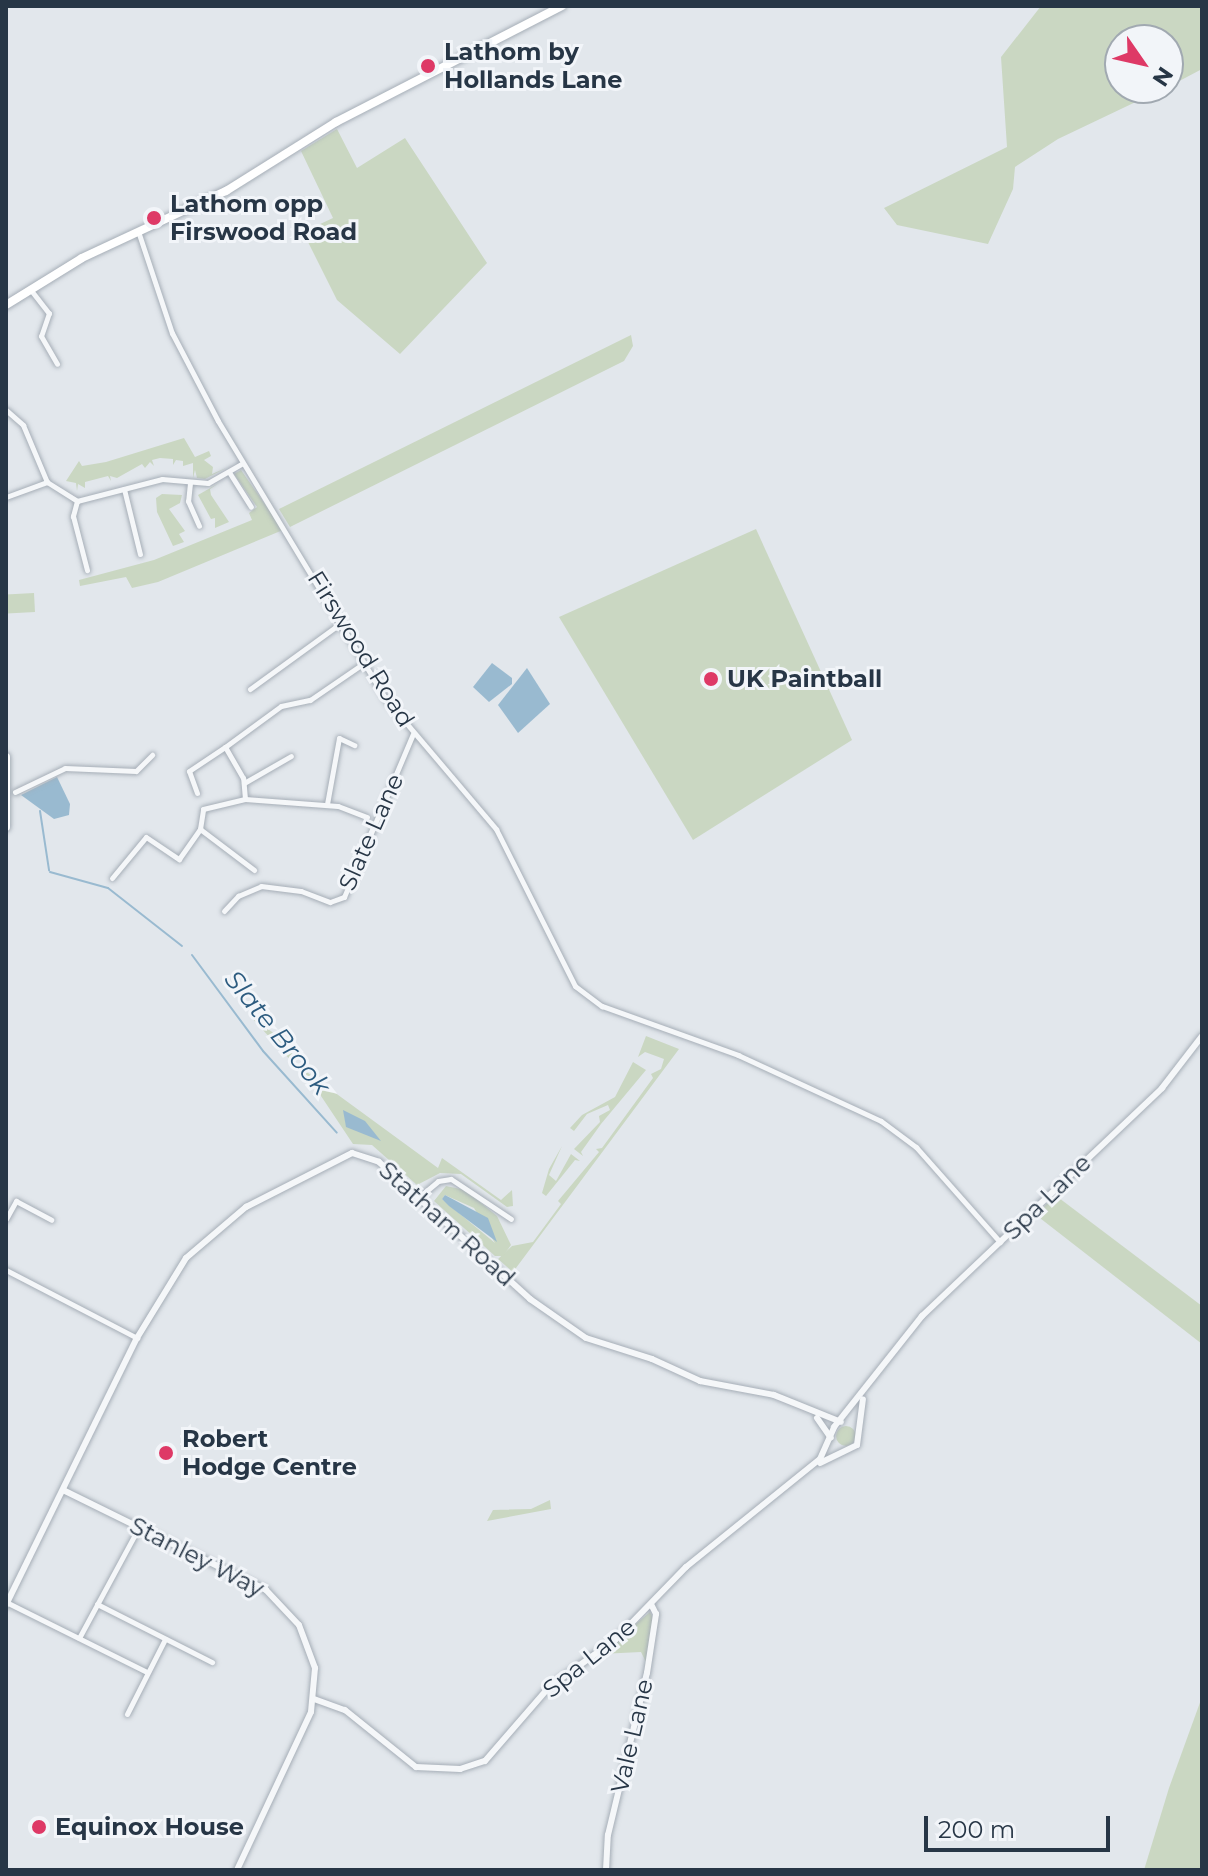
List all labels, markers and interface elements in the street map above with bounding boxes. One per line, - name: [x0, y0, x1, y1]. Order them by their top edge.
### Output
- north arrow: [1104, 24, 1184, 104]
- place label: Lathom by Hollands Lane: [444, 38, 622, 94]
- marker: Lathom by Hollands Lane: [419, 57, 437, 75]
- text: N: [1146, 62, 1179, 92]
- place label: Lathom opp Firswood Road: [170, 190, 357, 246]
- marker: Lathom opp Firswood Road: [145, 209, 163, 227]
- street label: Firswood Road: [301, 566, 421, 732]
- place label: UK Paintball: [727, 665, 882, 693]
- marker: UK Paintball: [702, 670, 720, 688]
- street label: Slate Lane: [333, 769, 409, 895]
- water label: Slate Brook: [217, 965, 337, 1101]
- street label: Spa Lane: [997, 1148, 1097, 1246]
- street label: Statham Road: [373, 1155, 521, 1293]
- place label: Robert Hodge Centre: [182, 1425, 357, 1481]
- marker: Robert Hodge Centre: [157, 1444, 175, 1462]
- street label: Stanley Way: [125, 1511, 269, 1603]
- street label: Spa Lane: [537, 1612, 641, 1704]
- street label: Vale Lane: [605, 1676, 659, 1796]
- scale bar: [928, 1800, 1114, 1850]
- place label: Equinox House: [55, 1813, 244, 1841]
- text: 200 m: [938, 1815, 1015, 1844]
- marker: Equinox House: [30, 1818, 48, 1836]

